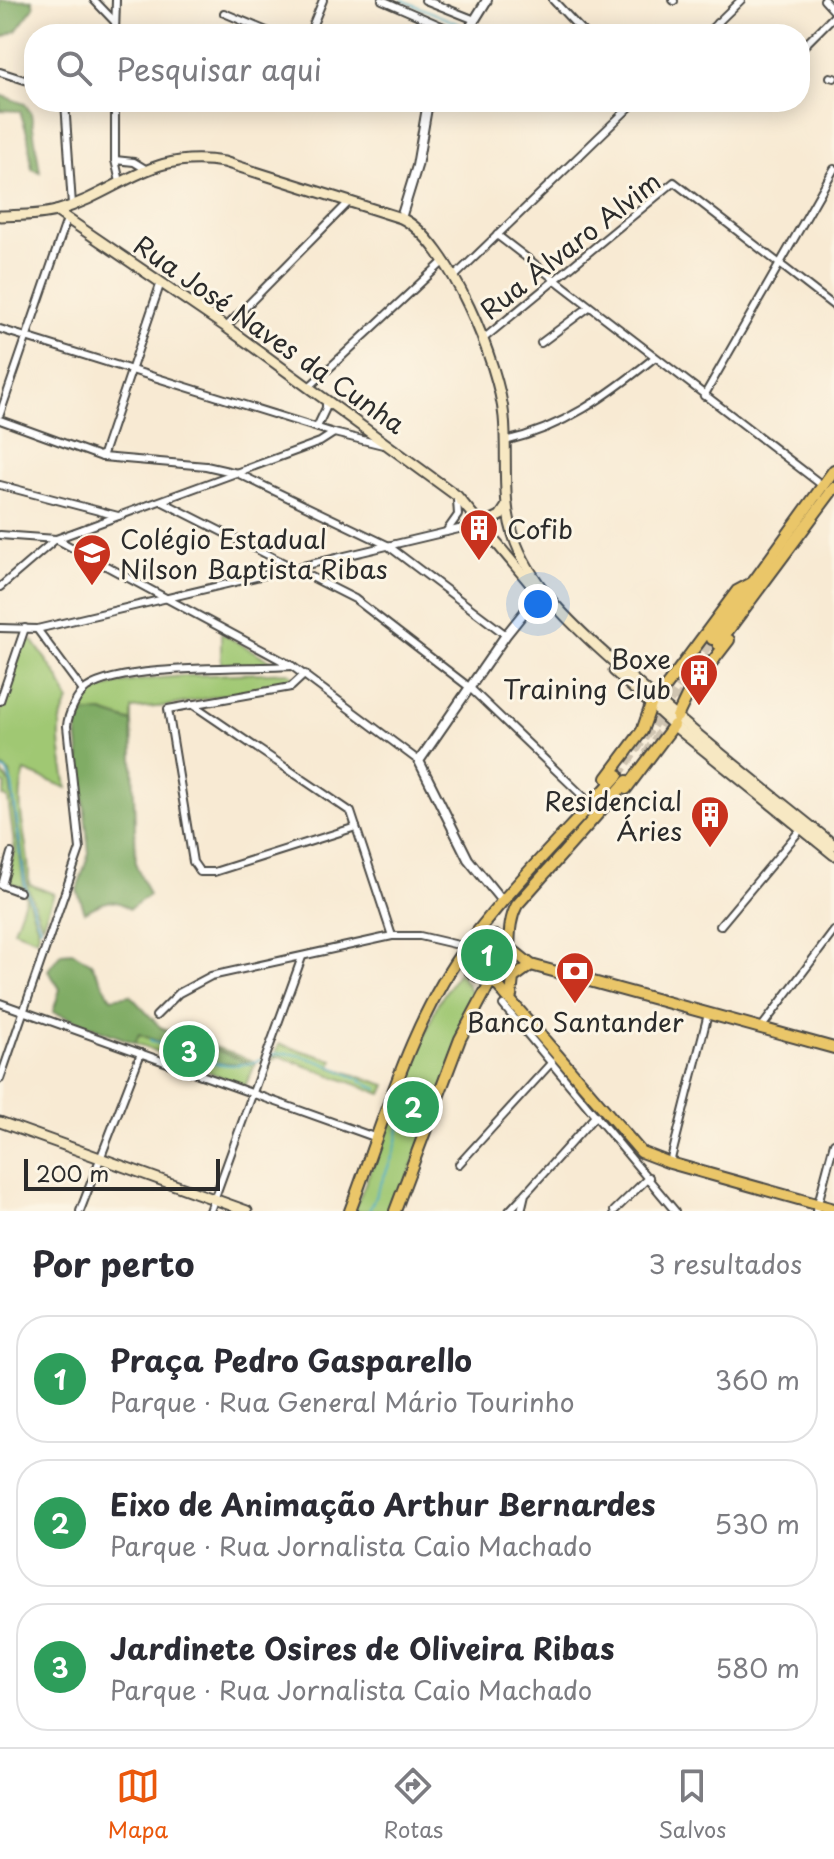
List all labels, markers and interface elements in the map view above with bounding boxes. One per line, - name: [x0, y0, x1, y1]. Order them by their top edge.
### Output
- search box: [24, 24, 810, 112]
- icon: search: [52, 46, 96, 90]
- text: Pesquisar aqui: [116, 46, 322, 91]
- street label: Rua Álvaro Alvim: [471, 162, 669, 328]
- street label: Rua José Naves da Cunha: [126, 225, 414, 443]
- building icon: Cofib: [458, 507, 500, 562]
- place label: Cofib: [507, 509, 573, 548]
- place label: Colégio Estadual Nilson Baptista Ribas: [120, 519, 388, 588]
- school or university icon: Colégio Estadual Nilson Baptista Ribas: [71, 532, 113, 587]
- your location: [518, 584, 558, 624]
- place label: Boxe Training Club: [503, 639, 671, 708]
- building icon: Boxe Training Club: [678, 652, 720, 707]
- place label: Residencial Áries: [544, 781, 682, 850]
- building icon: Residencial Áries: [689, 794, 731, 849]
- pin: 1: [461, 925, 513, 985]
- bank icon: Banco Santander: [554, 950, 596, 1005]
- place label: Banco Santander: [466, 1002, 684, 1041]
- pin: 3: [163, 1021, 215, 1081]
- pin: 2: [387, 1077, 439, 1137]
- scale bar: [24, 1155, 220, 1191]
- text: 200 m: [36, 1156, 109, 1189]
- text: Por perto: [32, 1237, 194, 1289]
- text: 3 resultados: [648, 1244, 802, 1283]
- text: Praça Pedro Gasparello: [110, 1337, 472, 1382]
- text: 1: [54, 1360, 66, 1399]
- text: 360 m: [715, 1360, 800, 1399]
- text: Parque · Rua General Mário Tourinho: [110, 1382, 574, 1421]
- text: Eixo de Animação Arthur Bernardes: [110, 1481, 656, 1526]
- text: 2: [51, 1504, 69, 1543]
- text: 530 m: [714, 1504, 800, 1543]
- text: Parque · Rua Jornalista Caio Machado: [110, 1526, 592, 1565]
- text: Jardinete Osires de Oliveira Ribas: [110, 1625, 614, 1670]
- text: 3: [51, 1648, 69, 1687]
- text: 580 m: [715, 1648, 800, 1687]
- text: Parque · Rua Jornalista Caio Machado: [110, 1670, 592, 1709]
- tab: Mapa: [108, 1764, 168, 1845]
- tab: Rotas: [384, 1764, 443, 1845]
- tab: Salvos: [659, 1764, 726, 1845]

